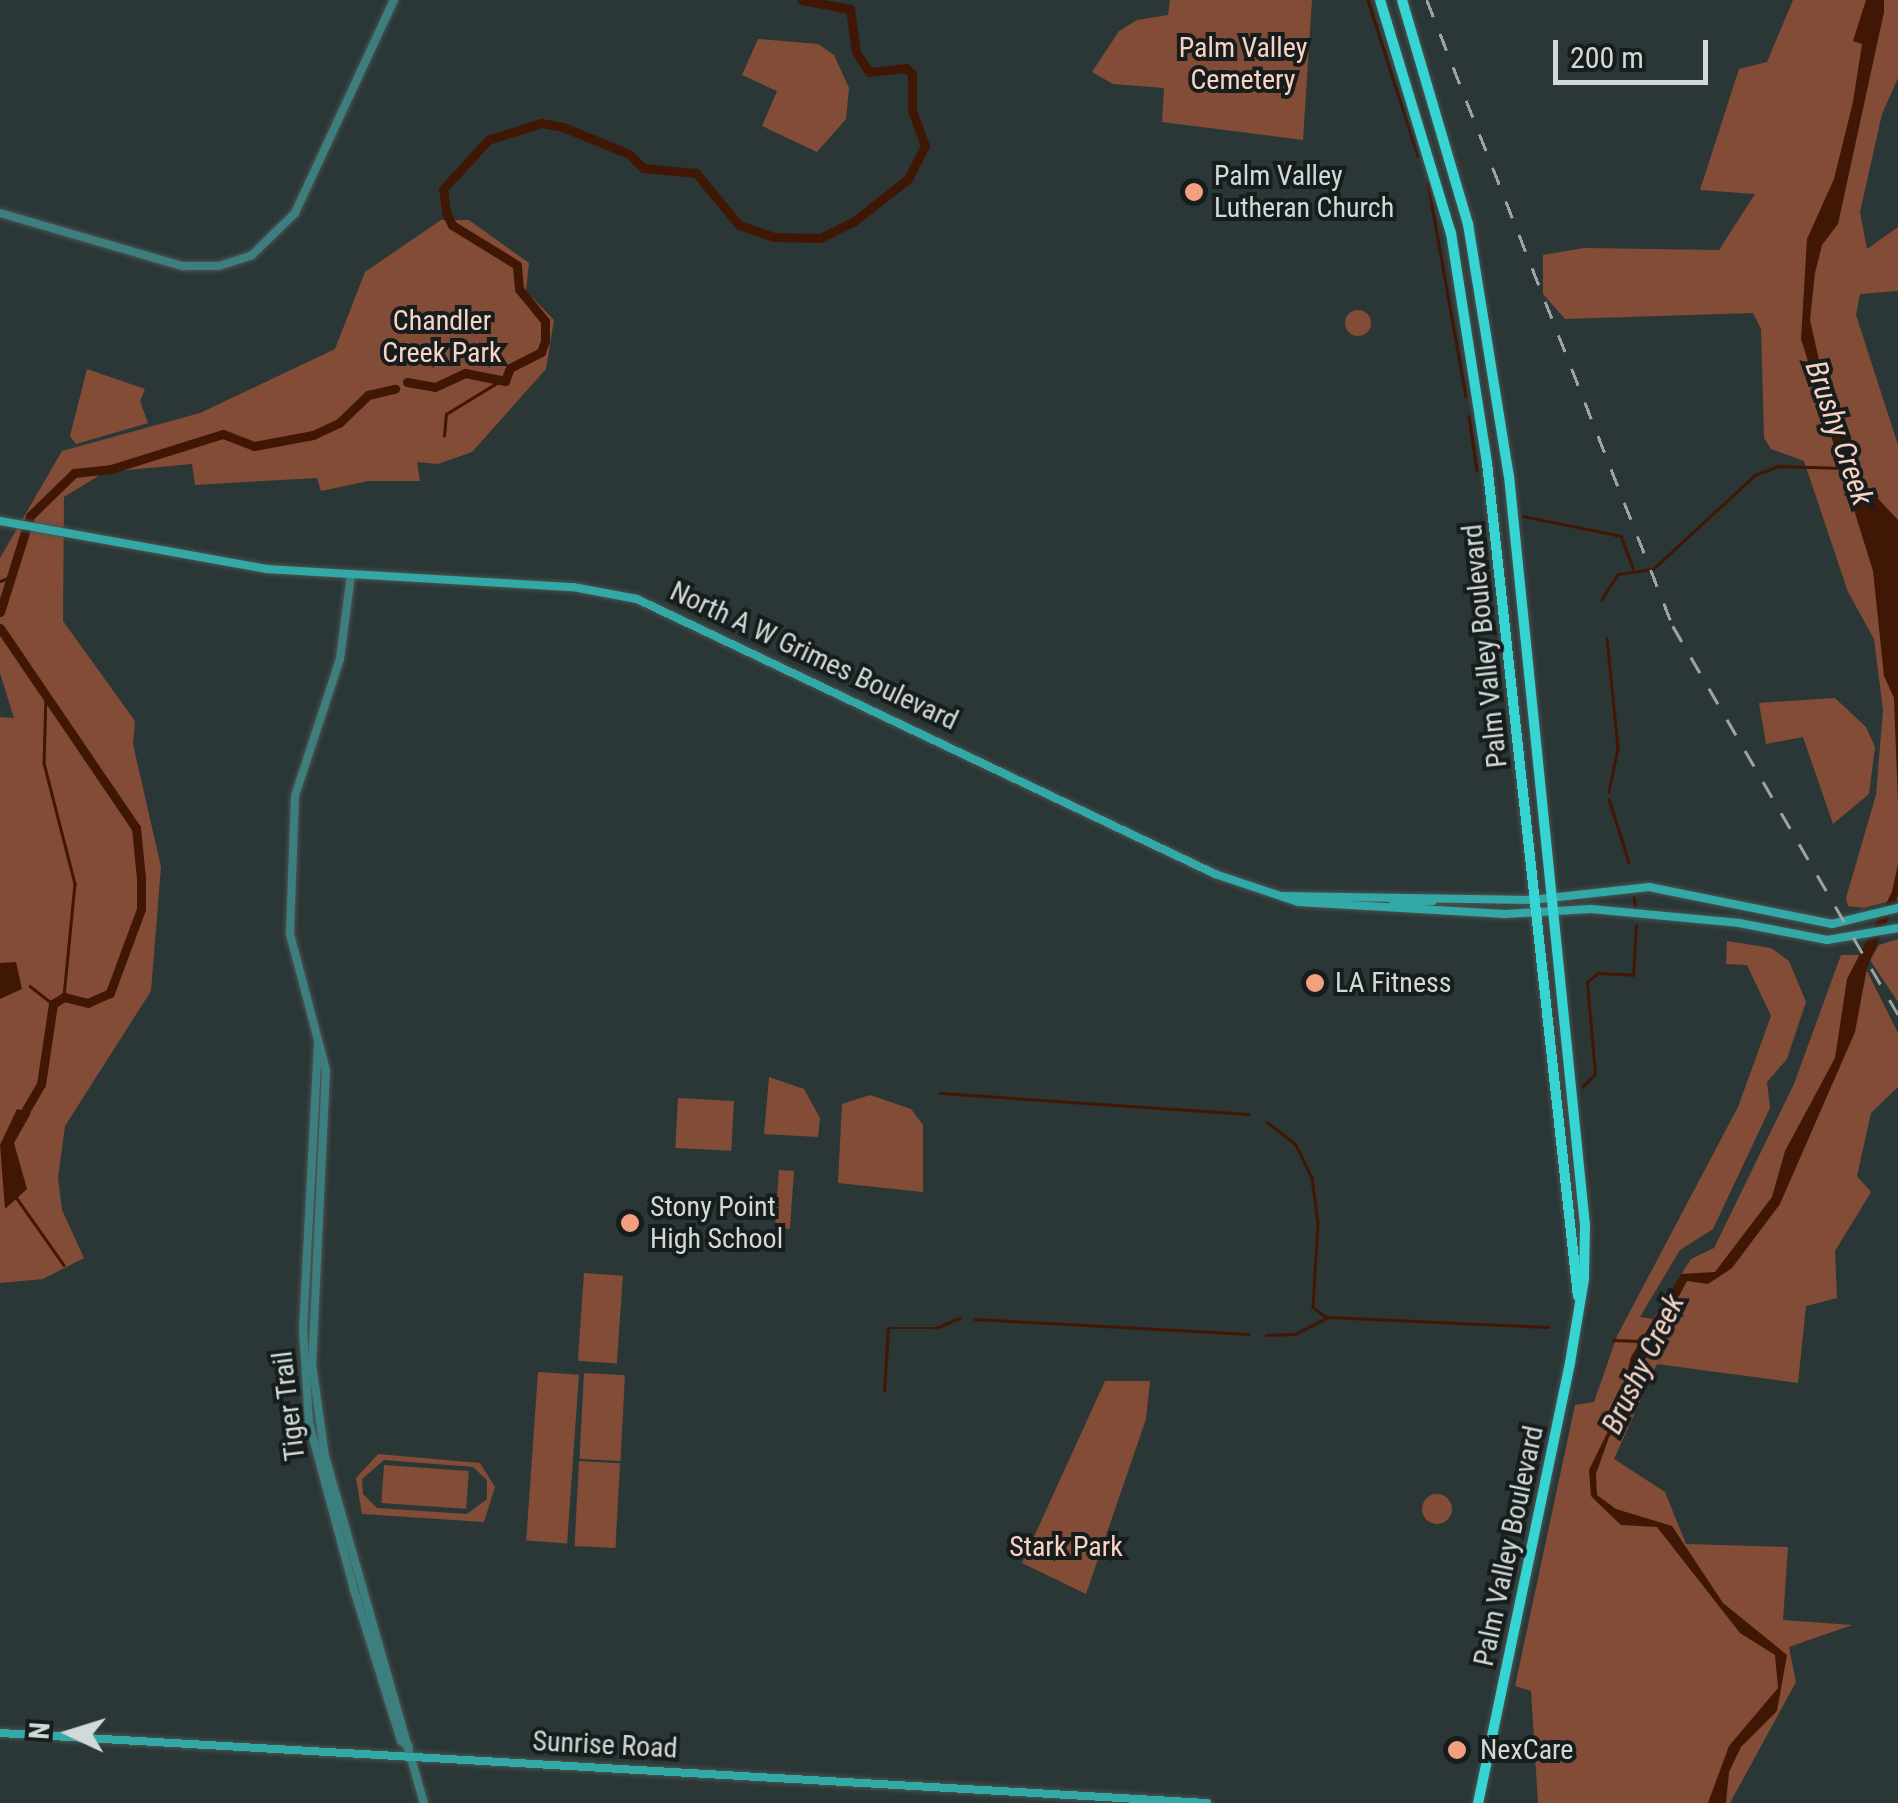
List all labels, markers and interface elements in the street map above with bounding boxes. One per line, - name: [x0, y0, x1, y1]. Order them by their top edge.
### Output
- scale bar: [1558, 20, 1713, 82]
- park label: Palm Valley Cemetery: [1179, 31, 1307, 97]
- text: 200 m: [1570, 40, 1644, 75]
- place label: Palm Valley Lutheran Church: [1214, 159, 1394, 225]
- marker: Palm Valley Lutheran Church: [1183, 181, 1205, 203]
- park label: Chandler Creek Park: [382, 304, 502, 370]
- water label: Brushy Creek: [1797, 356, 1881, 510]
- street label: Palm Valley Boulevard: [1456, 523, 1514, 769]
- street label: North A W Grimes Boulevard: [665, 574, 963, 738]
- place label: LA Fitness: [1335, 966, 1452, 1000]
- marker: LA Fitness: [1304, 972, 1326, 994]
- place label: Stony Point High School: [650, 1190, 783, 1256]
- marker: Stony Point High School: [619, 1212, 641, 1234]
- water label: Brushy Creek: [1594, 1288, 1692, 1440]
- street label: Tiger Trail: [266, 1349, 312, 1463]
- street label: Palm Valley Boulevard: [1467, 1423, 1551, 1669]
- park label: Stark Park: [1009, 1530, 1123, 1564]
- north arrow: [20, 1683, 120, 1783]
- text: N: [23, 1721, 57, 1741]
- street label: Sunrise Road: [532, 1724, 678, 1766]
- place label: NexCare: [1480, 1733, 1573, 1767]
- marker: NexCare: [1444, 1737, 1470, 1763]

